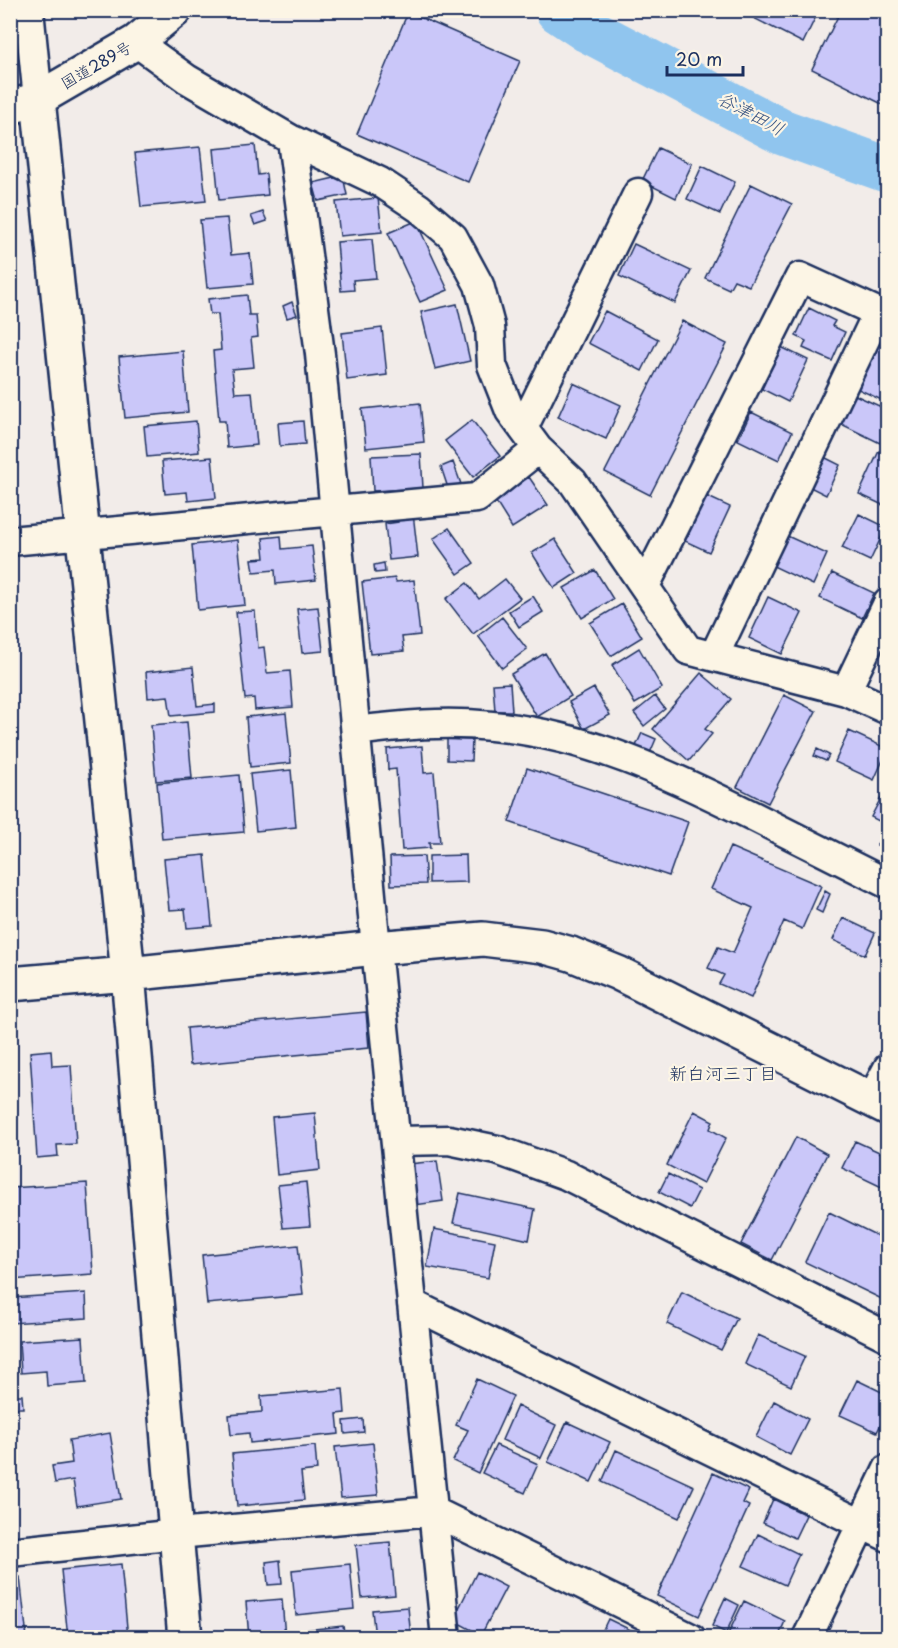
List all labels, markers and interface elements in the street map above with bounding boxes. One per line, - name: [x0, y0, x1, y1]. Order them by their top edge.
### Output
- street label: 国道289号: [56, 34, 135, 94]
- scale bar: [667, 39, 744, 77]
- text: 20 m: [676, 45, 722, 72]
- water label: 谷津田川: [714, 84, 790, 141]
- district label: 新白河三丁目: [669, 1059, 777, 1086]

